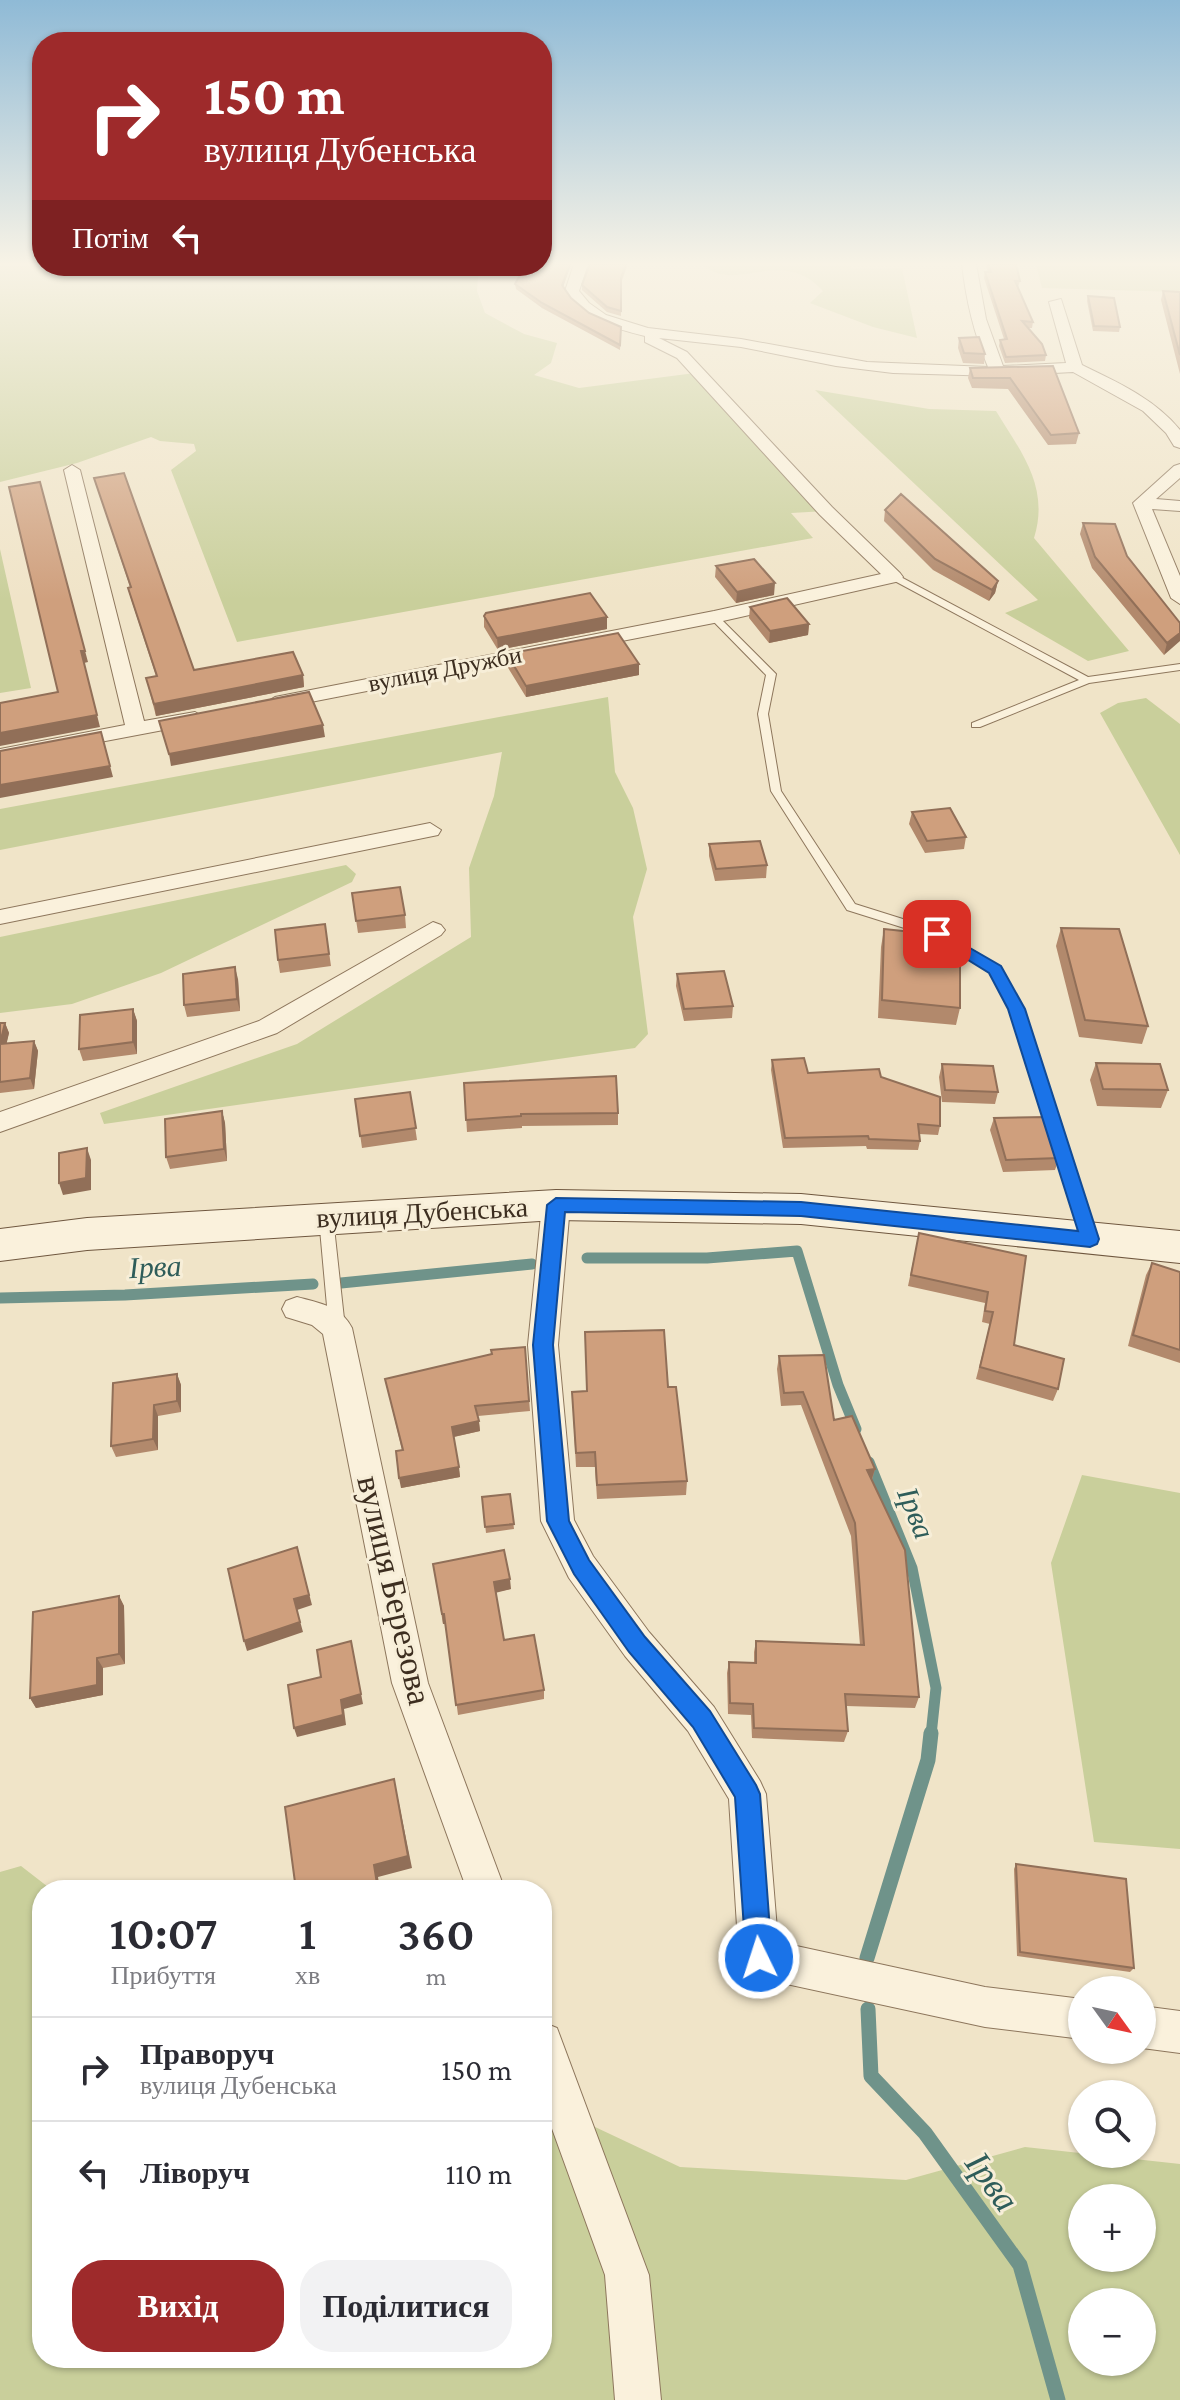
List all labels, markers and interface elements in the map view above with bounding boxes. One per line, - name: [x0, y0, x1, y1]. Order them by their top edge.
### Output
- icon: right: [72, 64, 176, 168]
- text: 150 m: [204, 64, 345, 126]
- text: вулиця Дубенська: [204, 130, 476, 170]
- icon: left: [165, 216, 209, 260]
- text: Потім: [72, 221, 149, 254]
- street label: вулиця Дружби: [366, 640, 524, 697]
- pin: [903, 900, 971, 968]
- icon: arrive: [915, 912, 959, 956]
- street label: вулиця Дубенська: [315, 1191, 529, 1234]
- water label: Ірва: [127, 1249, 182, 1284]
- street label: вулиця Березова: [350, 1472, 439, 1708]
- water label: Ірва: [891, 1481, 942, 1543]
- text: 10:07: [109, 1906, 217, 1959]
- text: 1: [299, 1906, 316, 1959]
- text: 360: [398, 1907, 475, 1960]
- position arrow: [717, 1916, 801, 2000]
- text: Прибуття: [111, 1961, 216, 1990]
- text: хв: [295, 1961, 320, 1990]
- text: m: [426, 1962, 447, 1991]
- north arrow: [1068, 1976, 1156, 2064]
- map controls: [1068, 1976, 1156, 2376]
- text: Праворуч: [140, 2037, 274, 2070]
- icon: right: [72, 2047, 116, 2091]
- text: 150 m: [441, 2053, 512, 2086]
- text: вулиця Дубенська: [140, 2071, 337, 2100]
- button: search: [1068, 2080, 1156, 2168]
- water label: Ірва: [957, 2143, 1027, 2219]
- icon: left: [72, 2151, 116, 2195]
- text: Ліворуч: [140, 2156, 250, 2189]
- text: 110 m: [445, 2157, 512, 2190]
- button: +: [1068, 2184, 1156, 2272]
- button: Вихід: [72, 2260, 284, 2352]
- button: Поділитися: [300, 2260, 512, 2352]
- button: −: [1068, 2288, 1156, 2376]

